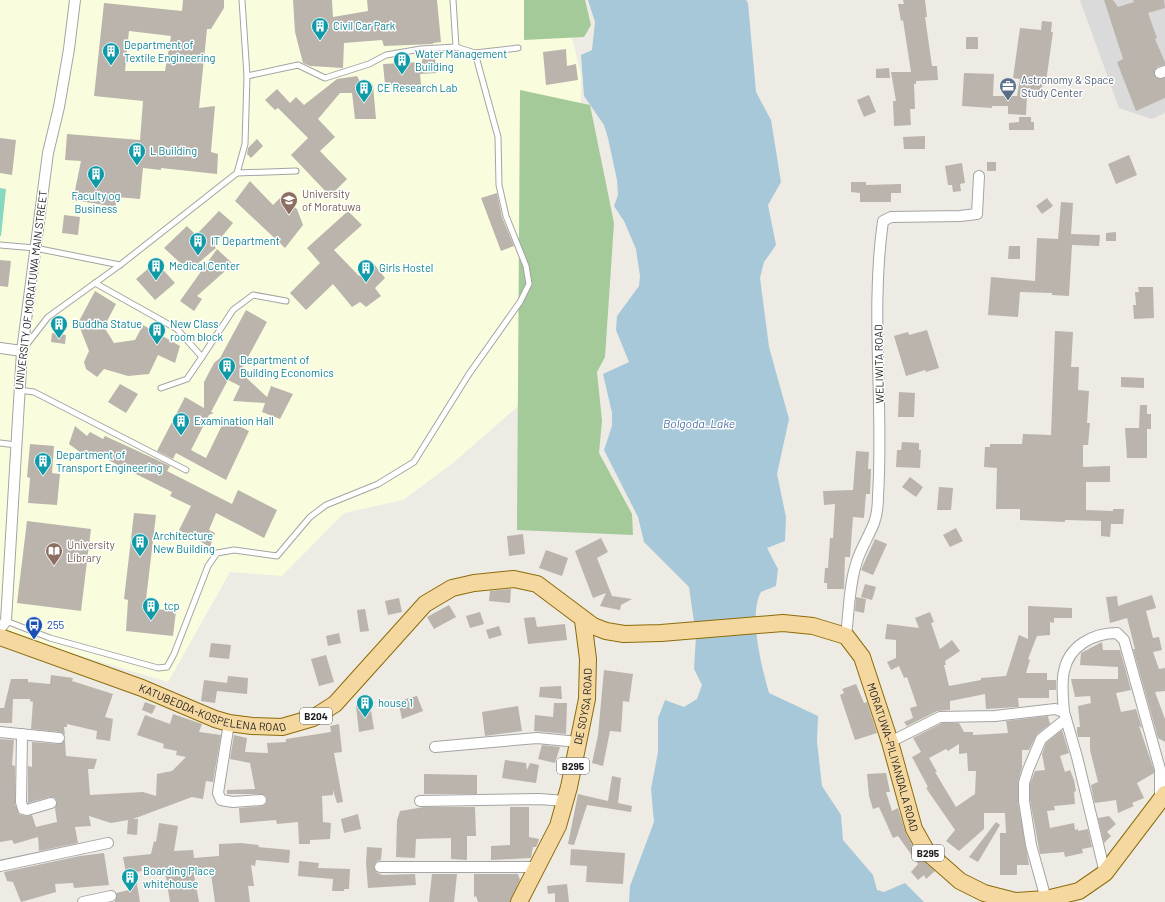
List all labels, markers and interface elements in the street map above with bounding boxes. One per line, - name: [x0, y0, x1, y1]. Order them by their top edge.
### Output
- building icon: Civil Car Park: [310, 16, 330, 41]
- place label: Civil Car Park: [333, 19, 396, 32]
- place label: Department of Textile Engineering: [124, 38, 215, 64]
- building icon: Department of Textile Engineering: [101, 41, 121, 66]
- place label: Water Management Building: [415, 47, 507, 73]
- building icon: Water Management Building: [392, 50, 412, 75]
- place label: Astronomy & Space Study Center: [1021, 73, 1114, 99]
- office icon: Astronomy & Space Study Center: [998, 76, 1018, 101]
- building icon: CE Research Lab: [354, 78, 374, 103]
- place label: CE Research Lab: [377, 81, 457, 94]
- building icon: L Building: [127, 141, 147, 166]
- place label: L Building: [150, 144, 197, 157]
- building icon: Faculty og Business: [86, 164, 106, 189]
- place label: University of Moratuwa: [302, 187, 361, 213]
- street label: UNIVERSITY OF MORATUWA MAIN STREET: [12, 189, 49, 390]
- place label: Faculty og Business: [72, 189, 121, 215]
- school or university icon: University of Moratuwa: [279, 190, 299, 215]
- building icon: IT Department: [188, 231, 208, 256]
- place label: IT Department: [211, 234, 280, 247]
- building icon: Medical Center: [146, 256, 166, 281]
- building icon: Girls Hostel: [356, 258, 376, 283]
- place label: Medical Center: [169, 259, 240, 272]
- place label: Girls Hostel: [379, 261, 433, 274]
- building icon: Buddha Statue: [49, 314, 69, 339]
- place label: Buddha Statue: [72, 317, 142, 330]
- place label: New Class room block: [170, 317, 223, 343]
- building icon: New Class room block: [147, 320, 167, 345]
- street label: WELIWITA ROAD: [871, 324, 886, 404]
- place label: Department of Building Economics: [240, 353, 334, 379]
- building icon: Department of Building Economics: [217, 356, 237, 381]
- building icon: Examination Hall: [171, 411, 191, 436]
- place label: Examination Hall: [194, 414, 274, 427]
- water label: Bolgoda_Lake: [663, 416, 735, 430]
- place label: Department of Transport Engineering: [56, 448, 162, 474]
- building icon: Department of Transport Engineering: [33, 451, 53, 476]
- place label: Architecture New Building: [153, 529, 215, 555]
- building icon: Architecture New Building: [130, 532, 150, 557]
- place label: University Library: [67, 538, 115, 564]
- library icon: University Library: [44, 541, 64, 566]
- building icon: tcp: [141, 596, 161, 621]
- place label: tcp: [164, 599, 180, 612]
- bus stop icon: 255: [24, 615, 44, 640]
- place label: 255: [47, 618, 65, 631]
- street label: DE SOYSA ROAD: [571, 668, 594, 746]
- street label: KATUBEDDA-KOSPELENA ROAD: [137, 681, 288, 734]
- street label: MORATUWA-PILIYANDALA ROAD: [865, 681, 921, 833]
- building icon: house 1: [355, 693, 375, 718]
- place label: house 1: [378, 696, 413, 709]
- road number: B204: [300, 708, 332, 724]
- road number: B295: [557, 758, 589, 774]
- road number: B295: [912, 845, 944, 861]
- place label: Boarding Place whitehouse: [143, 864, 215, 890]
- building icon: Boarding Place whitehouse: [120, 867, 140, 892]

